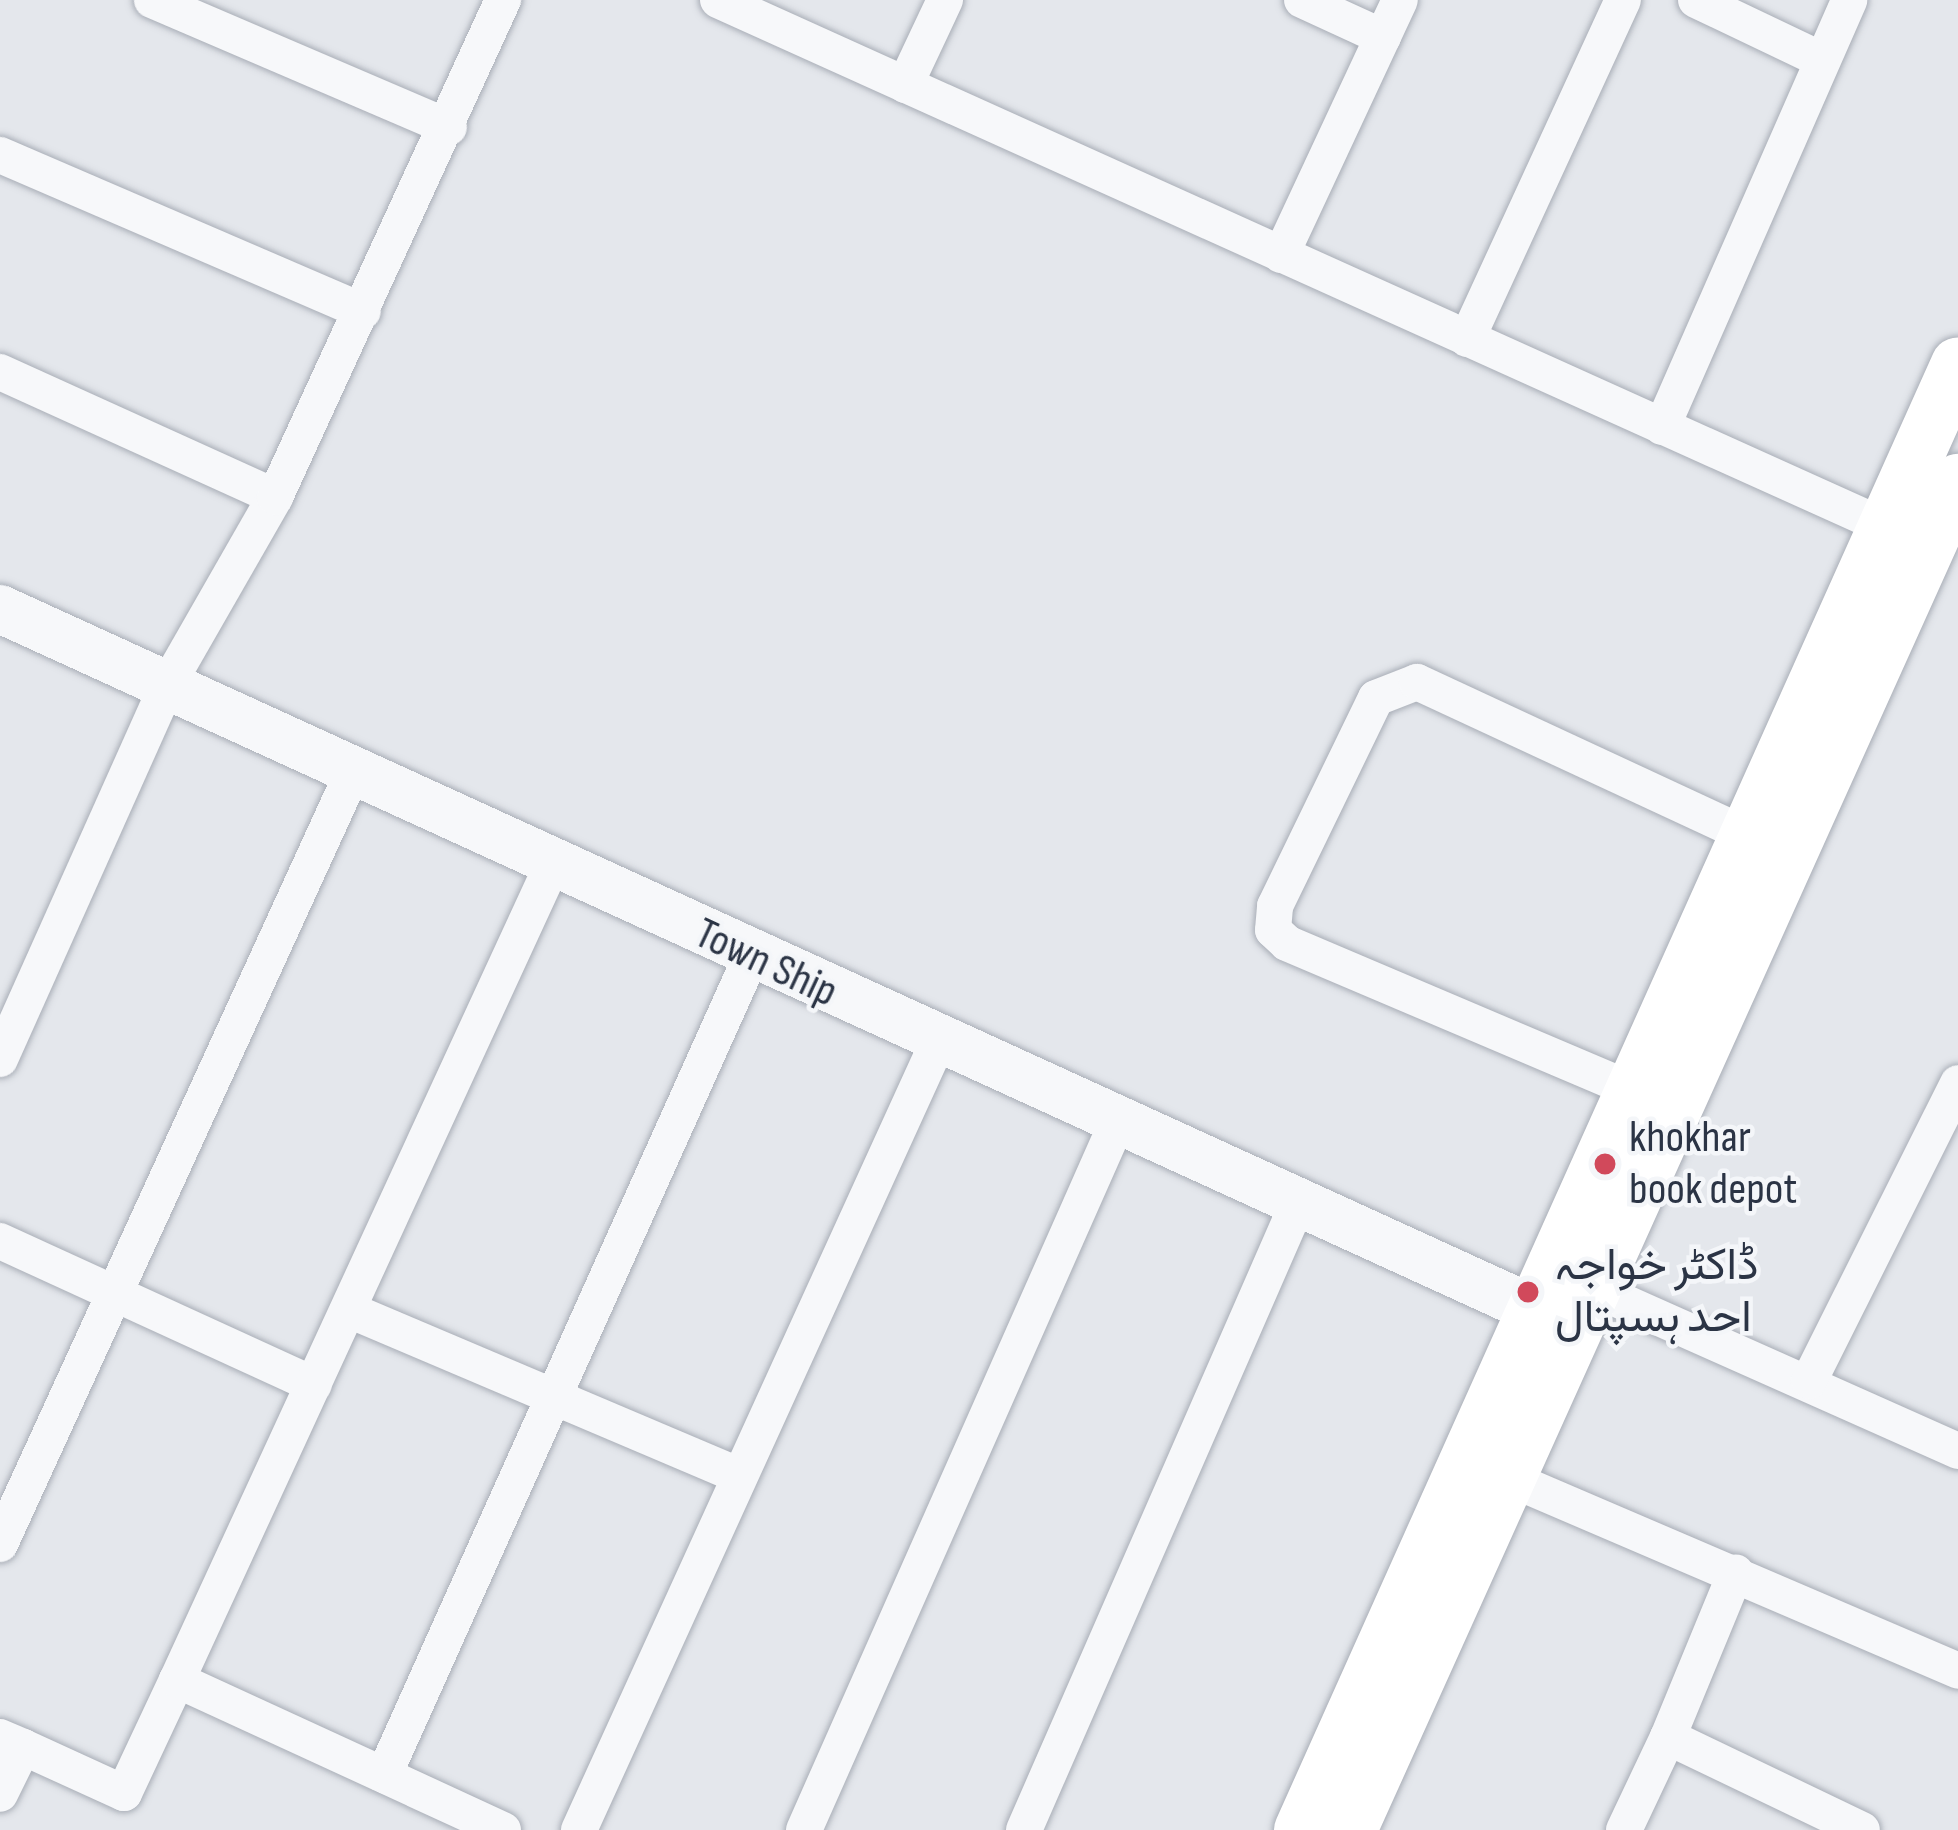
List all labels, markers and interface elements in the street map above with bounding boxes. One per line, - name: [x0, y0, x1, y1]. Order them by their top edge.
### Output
- street label: Town Ship: [686, 907, 846, 1019]
- place label: khokhar book depot: [1629, 1111, 1797, 1217]
- marker: khokhar book depot: [1592, 1151, 1618, 1177]
- place label: ڈاکٹر خواجہ احد ہسپتال: [1555, 1239, 1758, 1345]
- marker: ڈاکٹر خواجہ احد ہسپتال: [1512, 1276, 1544, 1308]

